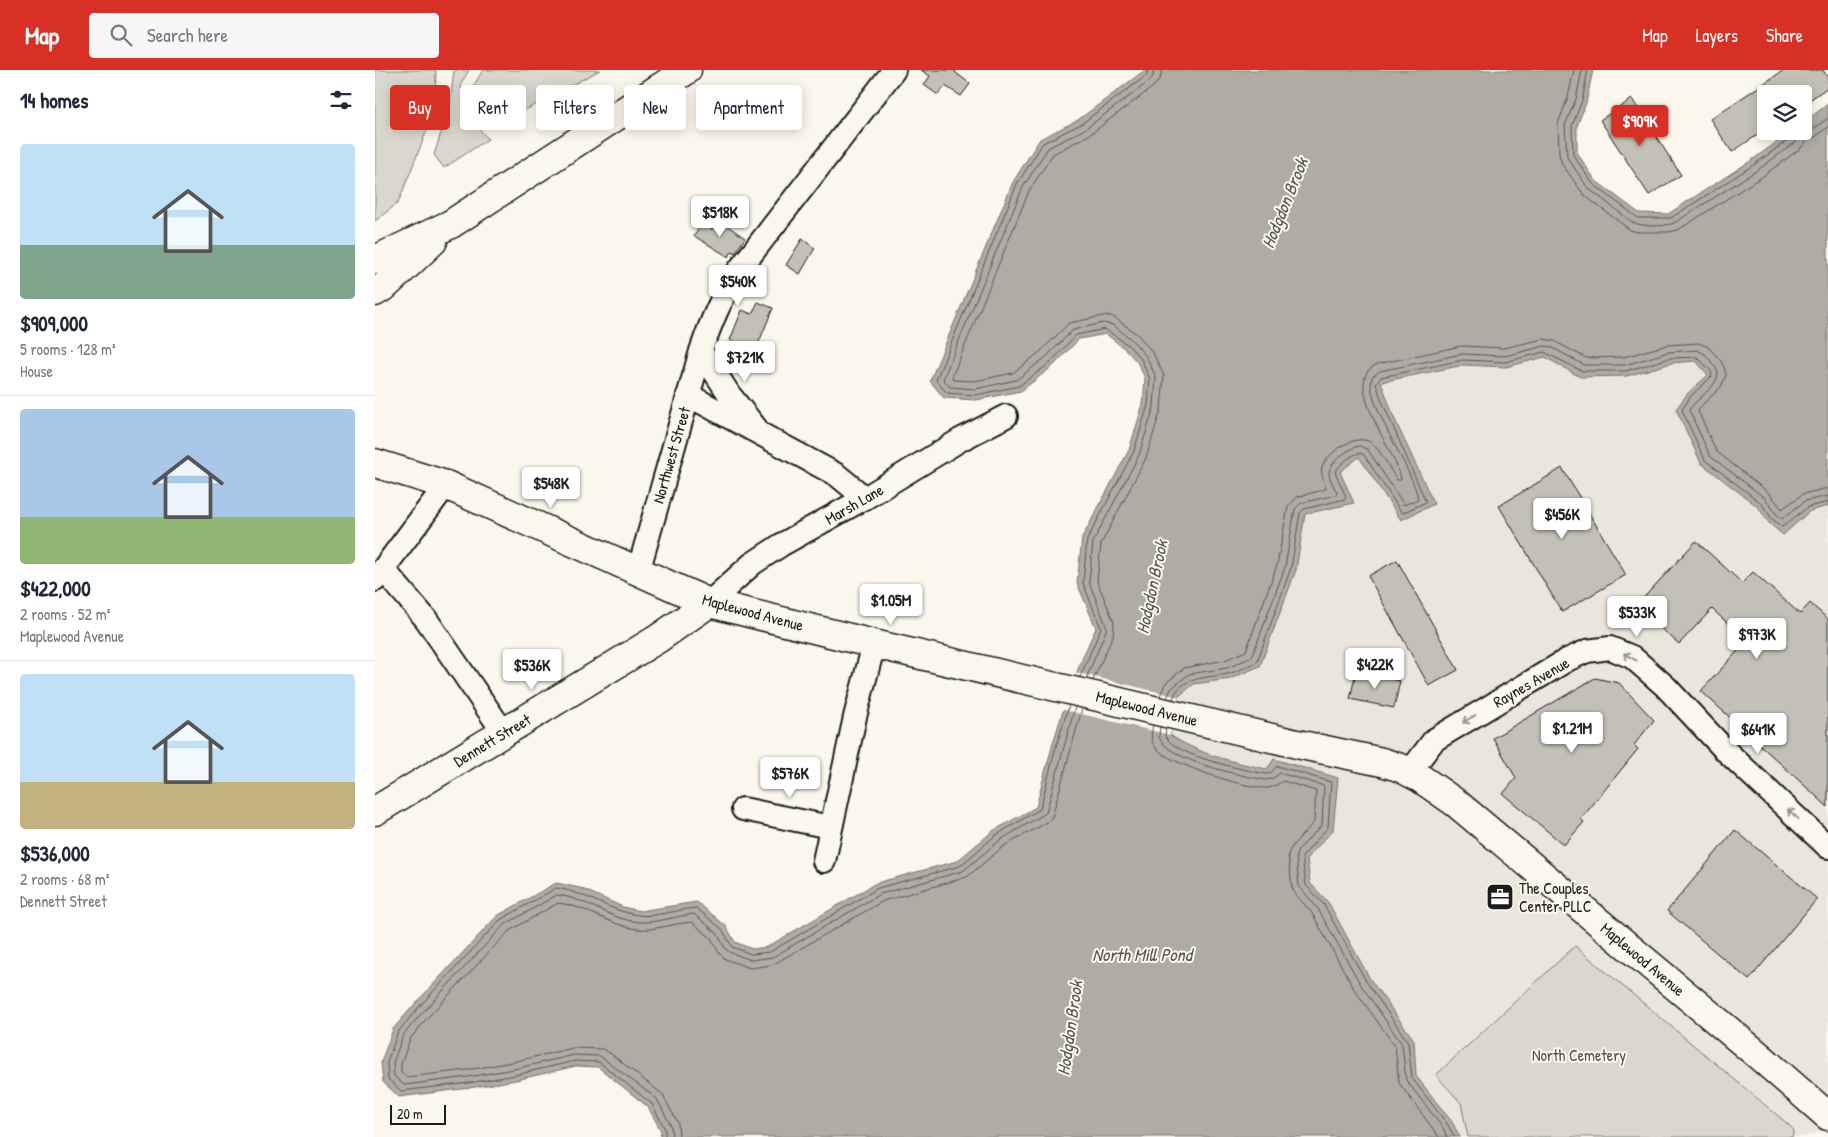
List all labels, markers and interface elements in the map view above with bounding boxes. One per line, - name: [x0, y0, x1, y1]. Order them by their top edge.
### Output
- search box: [89, 13, 439, 58]
- text: Map: [25, 19, 59, 51]
- icon: search: [107, 21, 135, 49]
- text: Search here: [147, 22, 228, 48]
- text: Map: [1642, 23, 1668, 48]
- text: Layers: [1696, 23, 1738, 48]
- text: Share: [1766, 23, 1803, 48]
- chip: Buy: [390, 85, 450, 130]
- chip: Rent: [460, 85, 526, 130]
- chip: Filters: [536, 85, 614, 130]
- chip: New: [624, 85, 686, 130]
- chip: Apartment: [696, 85, 802, 130]
- map controls: [1757, 85, 1812, 140]
- button: layers: [1757, 85, 1812, 140]
- text: 14 homes: [20, 86, 88, 115]
- icon: filters: [327, 86, 355, 114]
- pin: $909K: [1605, 104, 1675, 147]
- text: $909K: [1622, 110, 1658, 132]
- water label: Hodgdon Brook: [1255, 153, 1315, 252]
- icon: home: [143, 176, 233, 266]
- pin: $518K: [685, 196, 755, 238]
- text: $518K: [702, 201, 738, 223]
- pin: $540K: [703, 264, 773, 307]
- text: $540K: [720, 270, 756, 292]
- text: $909,000: [20, 309, 88, 338]
- text: 5 rooms · 128 m²: [20, 338, 116, 360]
- pin: $721K: [710, 340, 780, 383]
- text: $721K: [726, 346, 764, 368]
- text: House: [20, 360, 53, 382]
- street label: Northwest Street: [647, 404, 695, 506]
- icon: home: [143, 442, 233, 532]
- pin: $548K: [516, 466, 586, 509]
- text: $548K: [533, 472, 569, 494]
- street label: Marsh Lane: [821, 478, 888, 530]
- pin: $456K: [1527, 498, 1597, 540]
- text: $456K: [1544, 503, 1580, 525]
- water label: Hodgdon Brook: [1129, 536, 1174, 636]
- text: $422,000: [20, 574, 91, 603]
- pin: $1.05M: [850, 584, 932, 626]
- street label: Maplewood Avenue: [700, 588, 807, 636]
- text: $1.05M: [871, 589, 911, 611]
- pin: $533K: [1602, 596, 1672, 638]
- text: $533K: [1618, 601, 1656, 623]
- text: 2 rooms · 52 m²: [20, 603, 110, 625]
- pin: $973K: [1722, 618, 1792, 660]
- text: $973K: [1738, 623, 1776, 645]
- text: Maplewood Avenue: [20, 625, 124, 647]
- pin: $536K: [497, 648, 567, 691]
- pin: $422K: [1340, 648, 1410, 690]
- street label: Raynes Avenue: [1489, 651, 1574, 713]
- one-way arrow: [1623, 652, 1638, 662]
- text: $422K: [1356, 653, 1394, 675]
- text: $536K: [514, 654, 550, 676]
- street label: Maplewood Avenue: [1094, 685, 1201, 731]
- icon: home: [143, 707, 233, 797]
- street label: Dennett Street: [449, 708, 535, 772]
- pin: $1.21M: [1531, 712, 1613, 754]
- pin: $641K: [1723, 712, 1793, 755]
- one-way arrow: [1462, 714, 1476, 724]
- text: $1.21M: [1552, 717, 1592, 739]
- text: $641K: [1741, 718, 1775, 740]
- pin: $576K: [755, 756, 825, 799]
- text: $576K: [771, 762, 809, 784]
- one-way arrow: [1786, 808, 1799, 820]
- text: $536,000: [20, 839, 90, 868]
- text: 2 rooms · 68 m²: [20, 868, 109, 890]
- place label: The Couples Center PLLC: [1519, 877, 1592, 917]
- office icon: The Couples Center PLLC: [1485, 882, 1515, 912]
- text: Dennett Street: [20, 890, 107, 912]
- street label: Maplewood Avenue: [1596, 917, 1690, 1001]
- water label: North Mill Pond: [1092, 942, 1195, 967]
- water label: Hodgdon Brook: [1050, 977, 1089, 1077]
- park label: North Cemetery: [1532, 1044, 1626, 1066]
- scale bar: [390, 1102, 446, 1125]
- text: 20 m: [397, 1104, 423, 1123]

